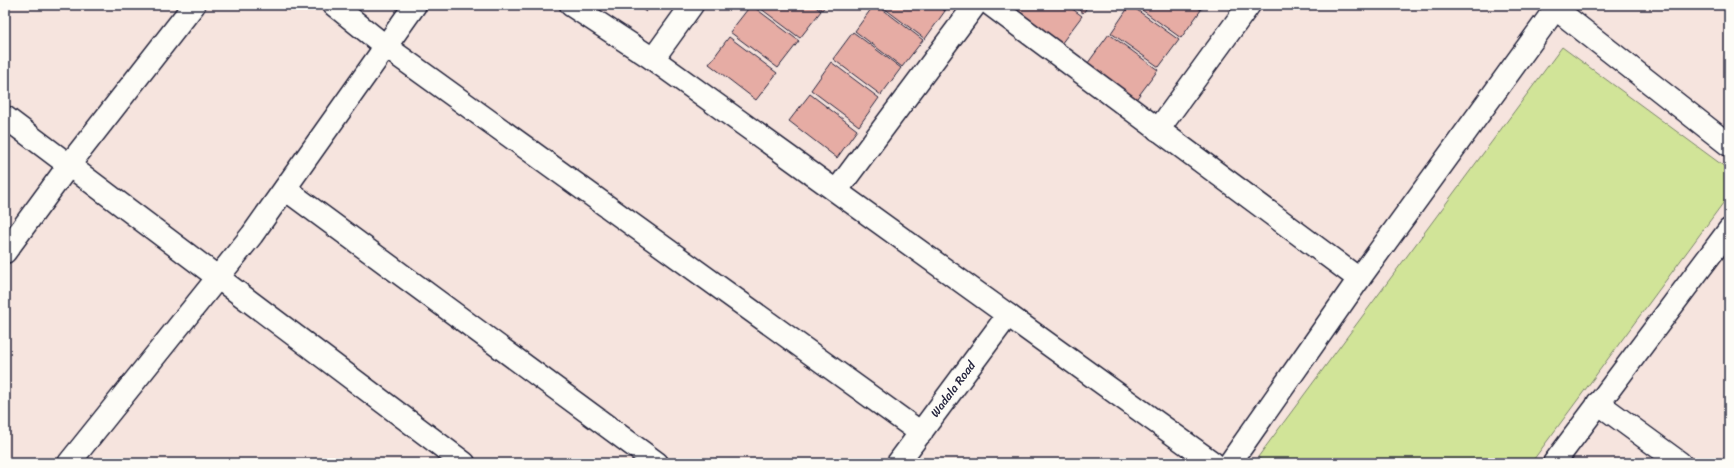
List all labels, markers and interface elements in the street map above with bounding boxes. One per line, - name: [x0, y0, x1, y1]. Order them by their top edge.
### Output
- street label: Wadala Road: [924, 356, 982, 422]

